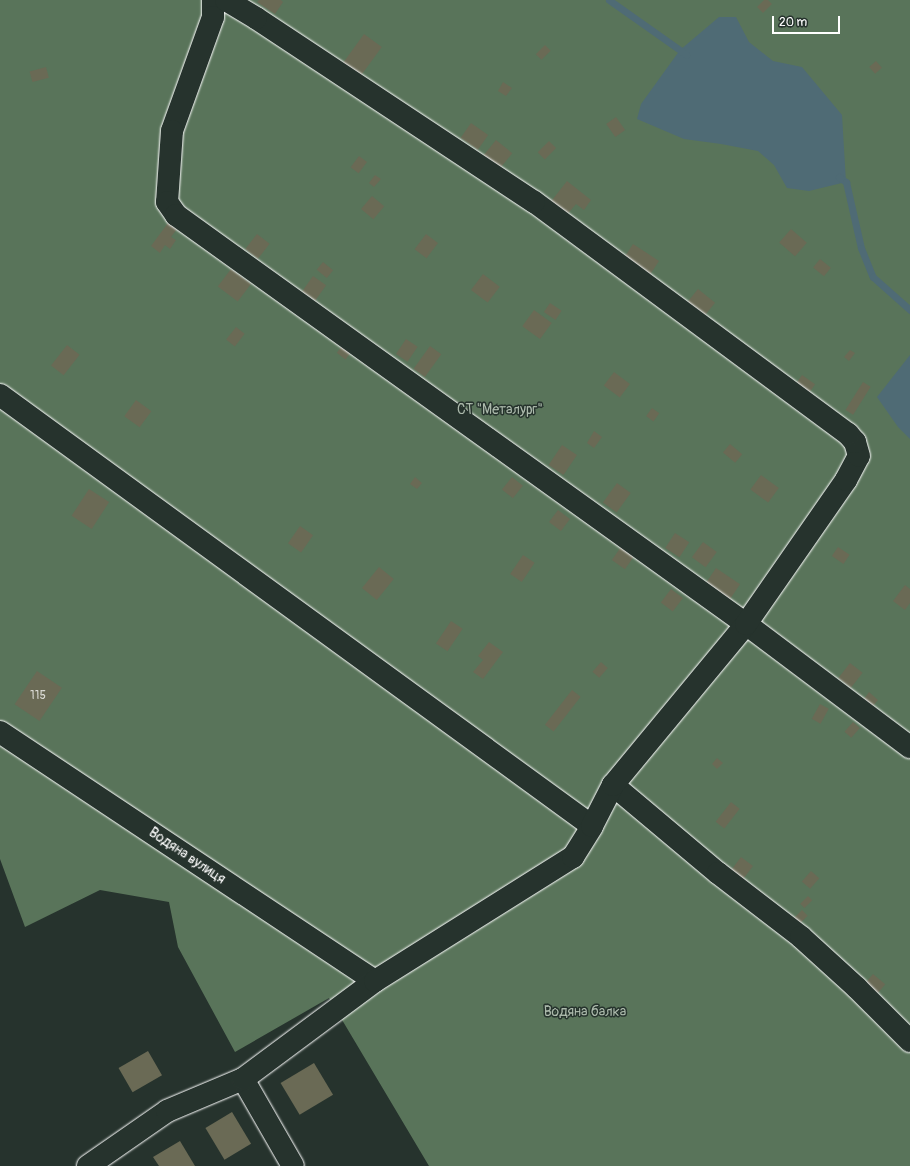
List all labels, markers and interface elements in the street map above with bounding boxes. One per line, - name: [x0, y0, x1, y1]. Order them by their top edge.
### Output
- scale bar: [774, 8, 842, 34]
- text: 20 m: [779, 15, 807, 30]
- park label: СТ "Металург": [457, 402, 543, 418]
- house number: 115: [30, 689, 46, 703]
- street label: Водяна вулиця: [146, 824, 228, 888]
- park label: Водяна балка: [544, 1004, 626, 1020]

